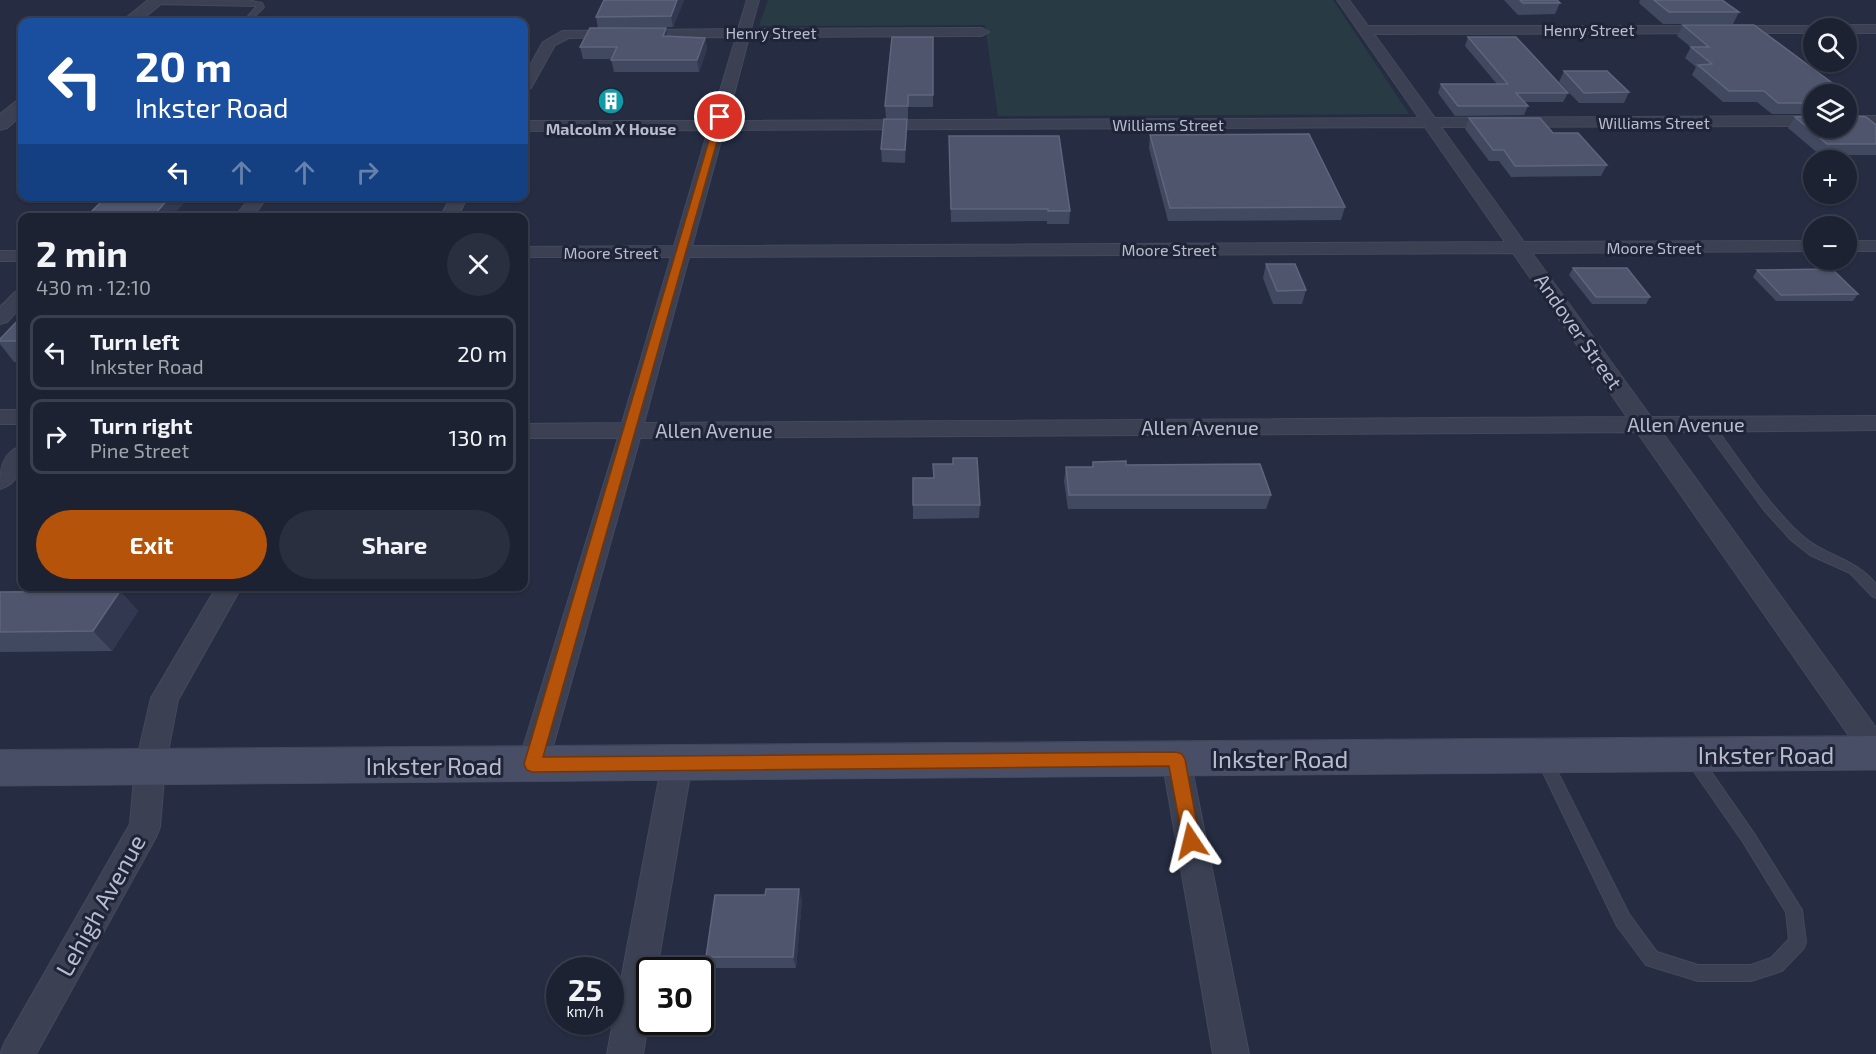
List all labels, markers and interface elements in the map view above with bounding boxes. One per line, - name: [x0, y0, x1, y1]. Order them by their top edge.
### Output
- map controls: [1803, 18, 1857, 270]
- button: search: [1803, 18, 1857, 72]
- street label: Henry Street: [1543, 20, 1635, 39]
- street label: Henry Street: [725, 23, 817, 42]
- text: 20 m: [135, 40, 232, 90]
- icon: left: [36, 42, 114, 120]
- button: layers: [1803, 84, 1857, 138]
- building icon: Malcolm X House: [596, 86, 626, 116]
- text: Inkster Road: [135, 91, 288, 123]
- pin: [694, 91, 745, 142]
- icon: arrive: [703, 100, 736, 133]
- street label: Williams Street: [1598, 113, 1710, 132]
- street label: Williams Street: [1112, 115, 1224, 134]
- place label: Malcolm X House: [546, 119, 676, 138]
- button: +: [1803, 150, 1857, 204]
- icon: left: [162, 156, 195, 189]
- icon: ahead: [225, 156, 258, 189]
- icon: ahead: [288, 156, 321, 189]
- icon: right: [351, 156, 384, 189]
- button: −: [1803, 216, 1857, 270]
- text: 2 min: [36, 231, 128, 274]
- button: close: [447, 233, 510, 296]
- street label: Moore Street: [1606, 238, 1702, 257]
- street label: Moore Street: [1121, 240, 1217, 259]
- street label: Moore Street: [563, 243, 659, 262]
- street label: Andover Street: [1530, 269, 1628, 394]
- text: 430 m · 12:10: [36, 275, 151, 299]
- text: Turn left: [90, 328, 179, 354]
- icon: left: [39, 336, 72, 369]
- text: 20 m: [457, 340, 507, 366]
- text: Inkster Road: [90, 354, 204, 378]
- text: Turn right: [90, 412, 192, 438]
- street label: Allen Avenue: [1627, 412, 1745, 436]
- street label: Allen Avenue: [1141, 415, 1259, 439]
- street label: Allen Avenue: [655, 418, 773, 442]
- icon: right: [39, 420, 72, 453]
- text: 130 m: [449, 424, 507, 450]
- text: Pine Street: [90, 438, 189, 462]
- button: Exit: [36, 510, 267, 579]
- button: Share: [279, 510, 510, 579]
- street label: Inkster Road: [1698, 740, 1834, 769]
- street label: Inkster Road: [1212, 744, 1348, 773]
- street label: Inkster Road: [366, 751, 502, 780]
- position arrow: [1159, 809, 1223, 873]
- street label: Lehigh Avenue: [49, 829, 151, 981]
- speed limit sign: 30: [636, 957, 714, 1035]
- text: 25: [568, 971, 602, 1007]
- text: km/h: [566, 1002, 604, 1020]

